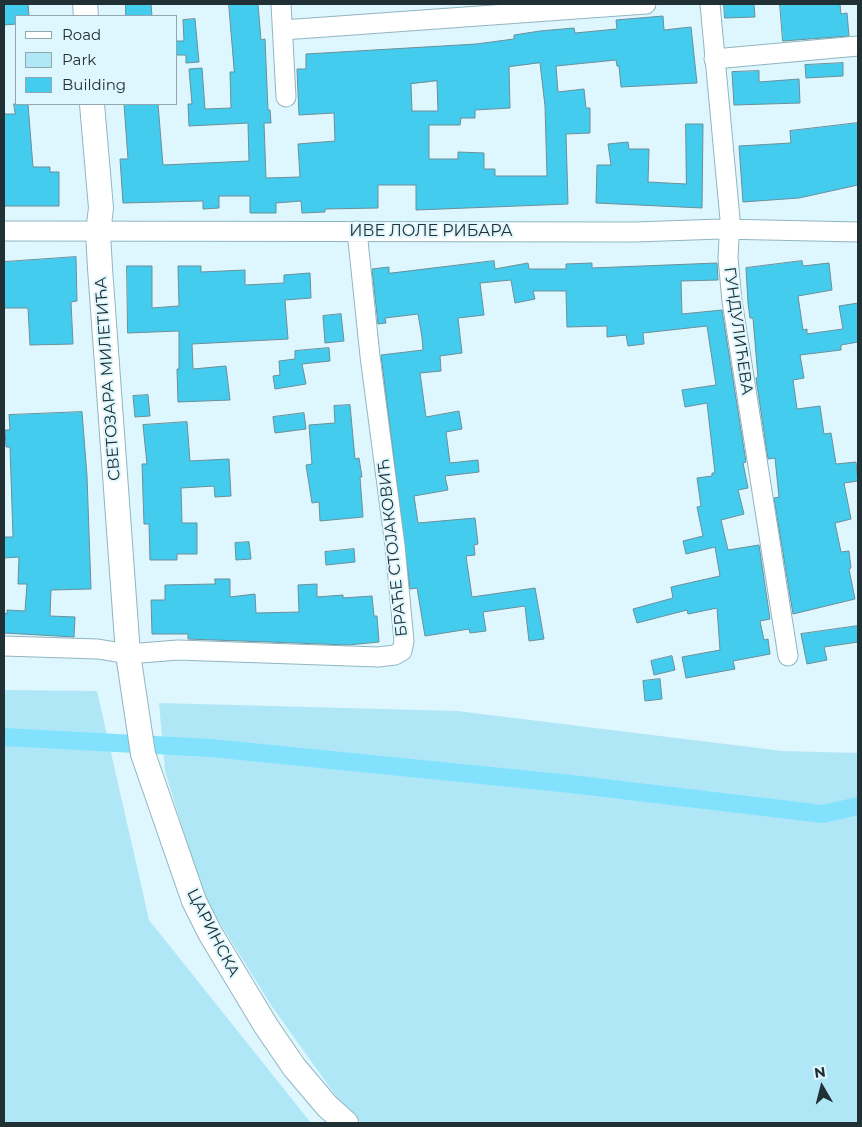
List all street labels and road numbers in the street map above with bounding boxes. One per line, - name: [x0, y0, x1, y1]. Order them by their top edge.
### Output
- street label: ИВЕ ЛОЛЕ РИБАРА: [349, 221, 513, 241]
- street label: ГУНДУЛИЋЕВА: [720, 266, 756, 396]
- street label: СВЕТОЗАРА МИЛЕТИЋА: [91, 276, 125, 482]
- street label: БРАЋЕ СТОЈАКОВИЋ: [374, 458, 412, 638]
- street label: ЦАРИНСКА: [182, 886, 244, 980]

